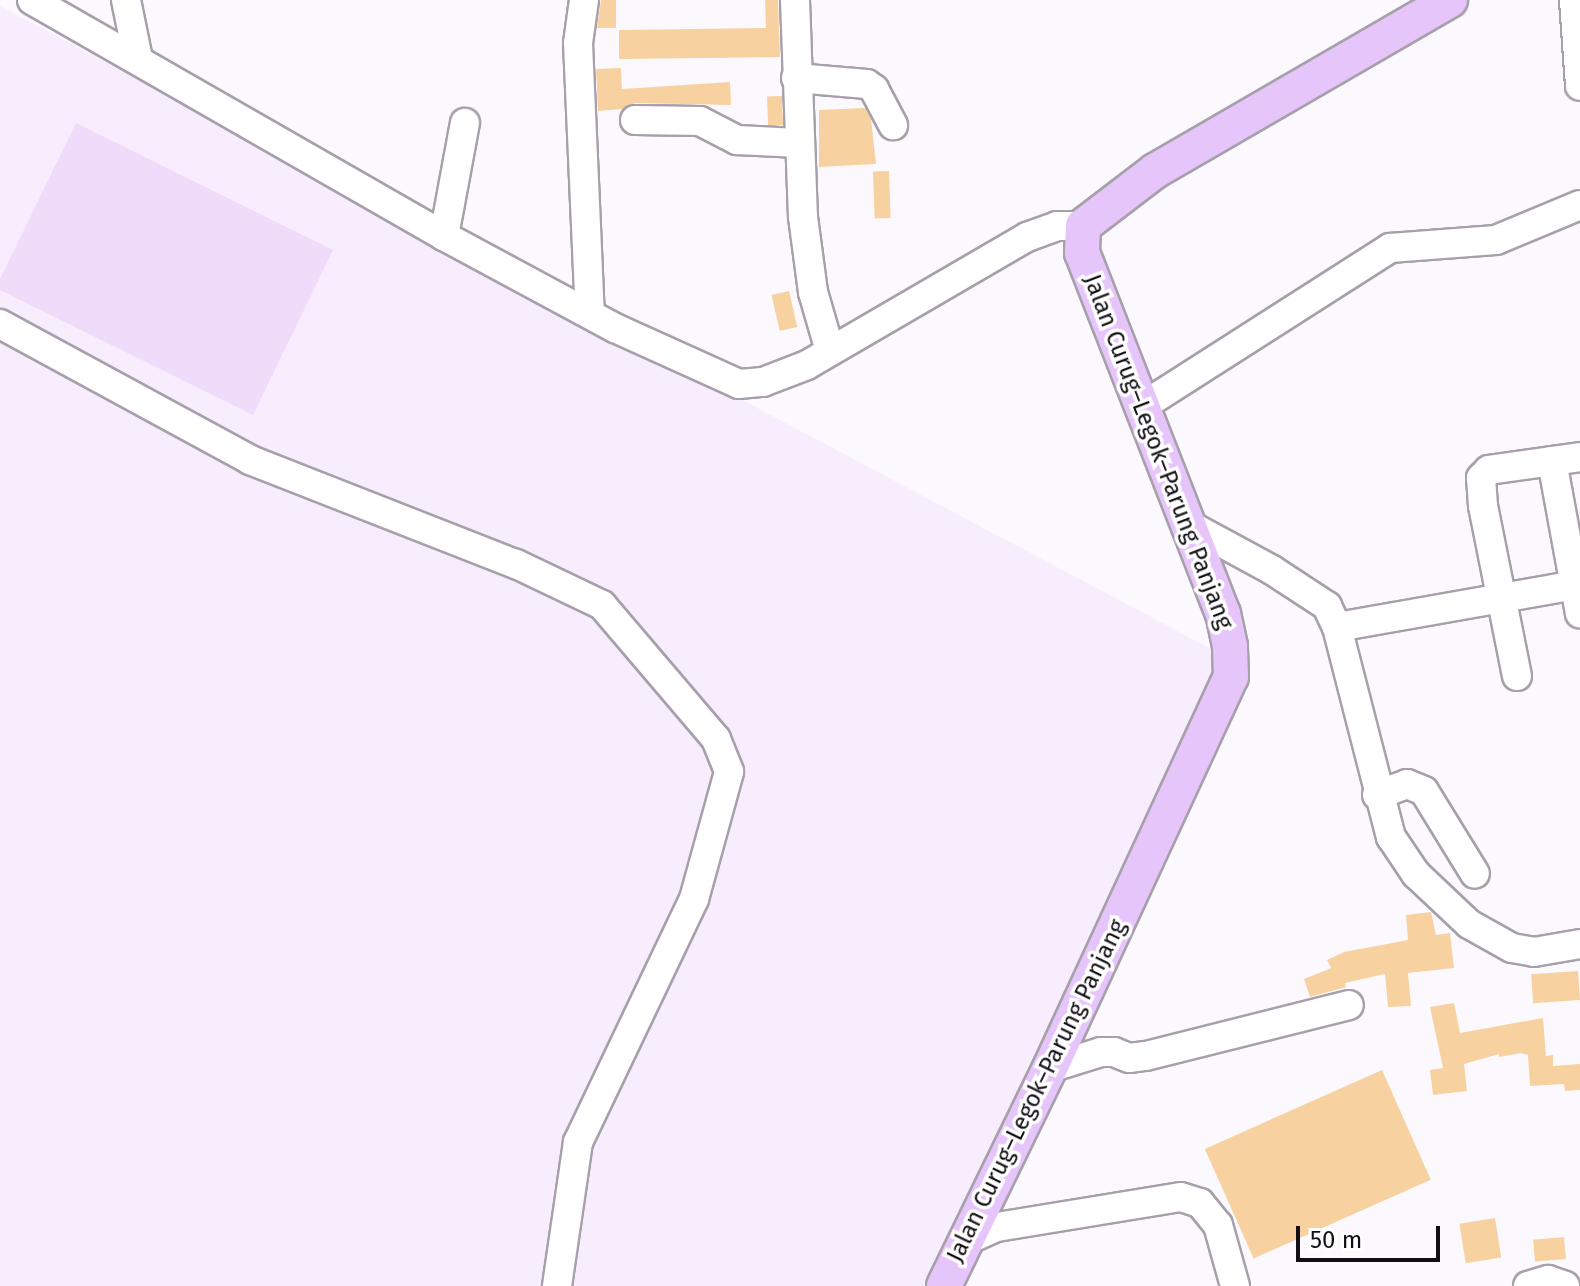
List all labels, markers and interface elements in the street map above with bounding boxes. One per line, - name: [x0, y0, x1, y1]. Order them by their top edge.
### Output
- street label: Jalan Curug–Legok–Parung Panjang: [1077, 270, 1239, 634]
- street label: Jalan Curug–Legok–Parung Panjang: [941, 915, 1133, 1267]
- scale bar: [1300, 1210, 1444, 1260]
- text: 50 m: [1310, 1226, 1362, 1254]

